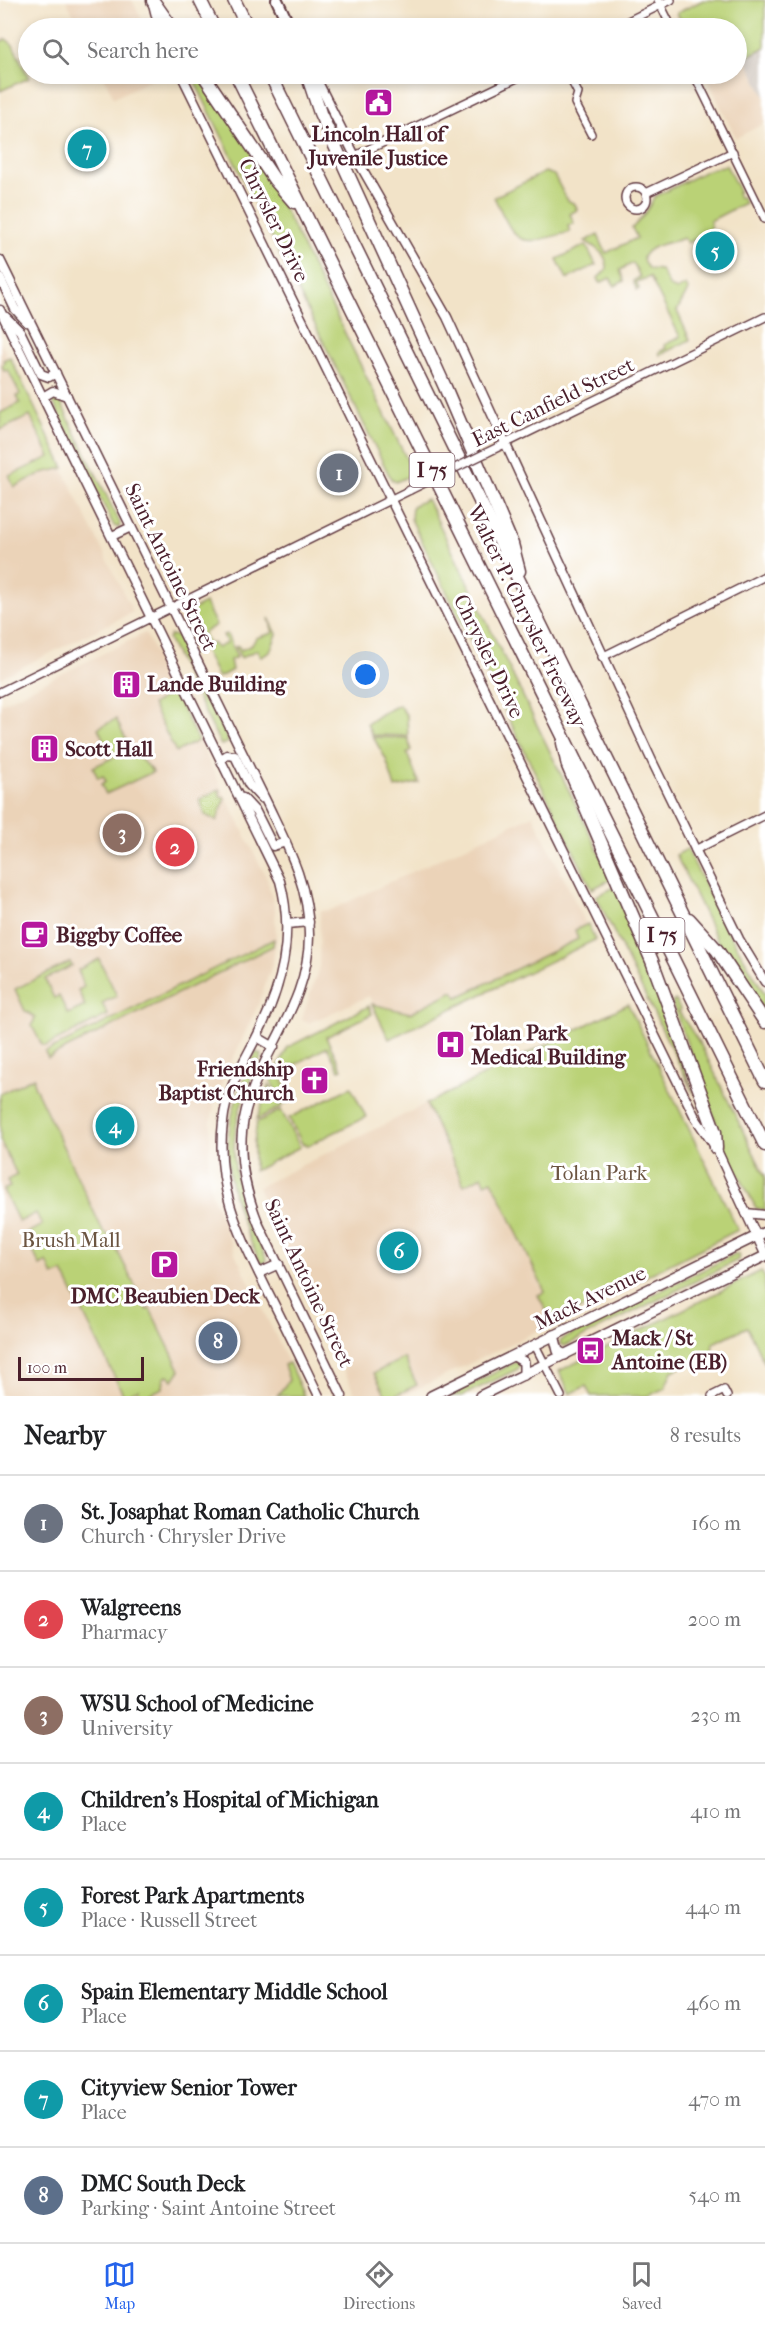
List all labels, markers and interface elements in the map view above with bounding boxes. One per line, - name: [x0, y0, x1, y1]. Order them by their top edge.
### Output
- search box: [18, 18, 747, 84]
- icon: search: [39, 35, 72, 68]
- text: Search here: [87, 38, 199, 64]
- public building icon: Lincoln Hall of Juvenile Justice: [362, 87, 394, 119]
- place label: Lincoln Hall of Juvenile Justice: [306, 122, 450, 170]
- pin: 7: [68, 126, 106, 172]
- street label: Chrysler Drive: [234, 154, 314, 286]
- pin: 5: [696, 228, 734, 274]
- street label: East Canfield Street: [468, 352, 638, 452]
- pin: 1: [320, 450, 358, 496]
- road number: I 75: [410, 453, 454, 487]
- street label: Saint Antoine Street: [120, 479, 222, 655]
- street label: Walter P. Chrysler Freeway: [462, 500, 592, 732]
- street label: Chrysler Drive: [449, 590, 529, 722]
- your location: [351, 660, 380, 689]
- building icon: Lande Building: [110, 668, 142, 700]
- place label: Lande Building: [147, 672, 287, 696]
- building icon: Scott Hall: [28, 733, 60, 765]
- place label: Scott Hall: [65, 737, 153, 761]
- pin: 3: [102, 810, 142, 856]
- pin: 2: [156, 824, 195, 870]
- road number: I 75: [640, 918, 684, 952]
- cafe icon: Biggby Coffee: [19, 919, 51, 951]
- place label: Biggby Coffee: [56, 923, 183, 947]
- place label: Tolan Park Medical Building: [470, 1021, 626, 1069]
- hospital icon: Tolan Park Medical Building: [434, 1029, 466, 1061]
- place label: Friendship Baptist Church: [158, 1057, 295, 1105]
- church icon: Friendship Baptist Church: [299, 1065, 331, 1097]
- pin: 4: [96, 1104, 134, 1148]
- park label: Tolan Park: [551, 1161, 647, 1185]
- street label: Saint Antoine Street: [259, 1195, 359, 1371]
- park label: Brush Mall: [21, 1228, 121, 1252]
- pin: 6: [380, 1228, 418, 1274]
- parking icon: DMC Beaubien Deck: [149, 1249, 181, 1281]
- street label: Mack Avenue: [530, 1261, 650, 1335]
- place label: DMC Beaubien Deck: [70, 1284, 261, 1308]
- pin: 8: [198, 1318, 238, 1364]
- place label: Mack / St Antoine (EB): [610, 1326, 727, 1374]
- bus stop icon: Mack / St Antoine (EB): [575, 1334, 607, 1366]
- scale bar: [18, 1354, 144, 1382]
- text: 100 m: [27, 1358, 67, 1377]
- text: Nearby: [24, 1420, 106, 1451]
- text: 8 results: [670, 1424, 741, 1447]
- text: St. Josaphat Roman Catholic Church: [81, 1499, 419, 1525]
- text: 1: [40, 1512, 47, 1535]
- text: 160 m: [691, 1512, 741, 1535]
- text: Church · Chrysler Drive: [81, 1525, 286, 1548]
- text: Walgreens: [81, 1595, 181, 1621]
- text: 2: [38, 1608, 49, 1631]
- text: 200 m: [688, 1608, 741, 1631]
- text: Pharmacy: [81, 1621, 167, 1644]
- text: WSU School of Medicine: [81, 1691, 314, 1717]
- text: 3: [39, 1704, 48, 1727]
- text: 230 m: [691, 1704, 741, 1727]
- text: University: [81, 1717, 173, 1740]
- text: Children's Hospital of Michigan: [81, 1787, 379, 1813]
- text: 4: [38, 1800, 49, 1823]
- text: 410 m: [690, 1800, 741, 1823]
- text: Place: [81, 1813, 127, 1836]
- text: Forest Park Apartments: [81, 1883, 304, 1909]
- text: 5: [39, 1896, 48, 1919]
- text: 440 m: [685, 1896, 741, 1919]
- text: Place · Russell Street: [81, 1909, 257, 1932]
- text: Spain Elementary Middle School: [81, 1979, 388, 2005]
- text: 6: [38, 1992, 49, 2015]
- text: 460 m: [686, 1992, 741, 2015]
- text: Place: [81, 2005, 127, 2028]
- text: Cityview Senior Tower: [81, 2075, 297, 2101]
- text: 7: [39, 2088, 48, 2111]
- text: 470 m: [688, 2088, 741, 2111]
- text: Place: [81, 2101, 127, 2124]
- text: DMC South Deck: [81, 2171, 245, 2197]
- text: 8: [38, 2184, 49, 2207]
- text: 540 m: [689, 2184, 741, 2207]
- text: Parking · Saint Antoine Street: [81, 2197, 336, 2220]
- tab: Map: [103, 2258, 136, 2313]
- tab: Directions: [343, 2258, 415, 2313]
- tab: Saved: [622, 2258, 662, 2313]

